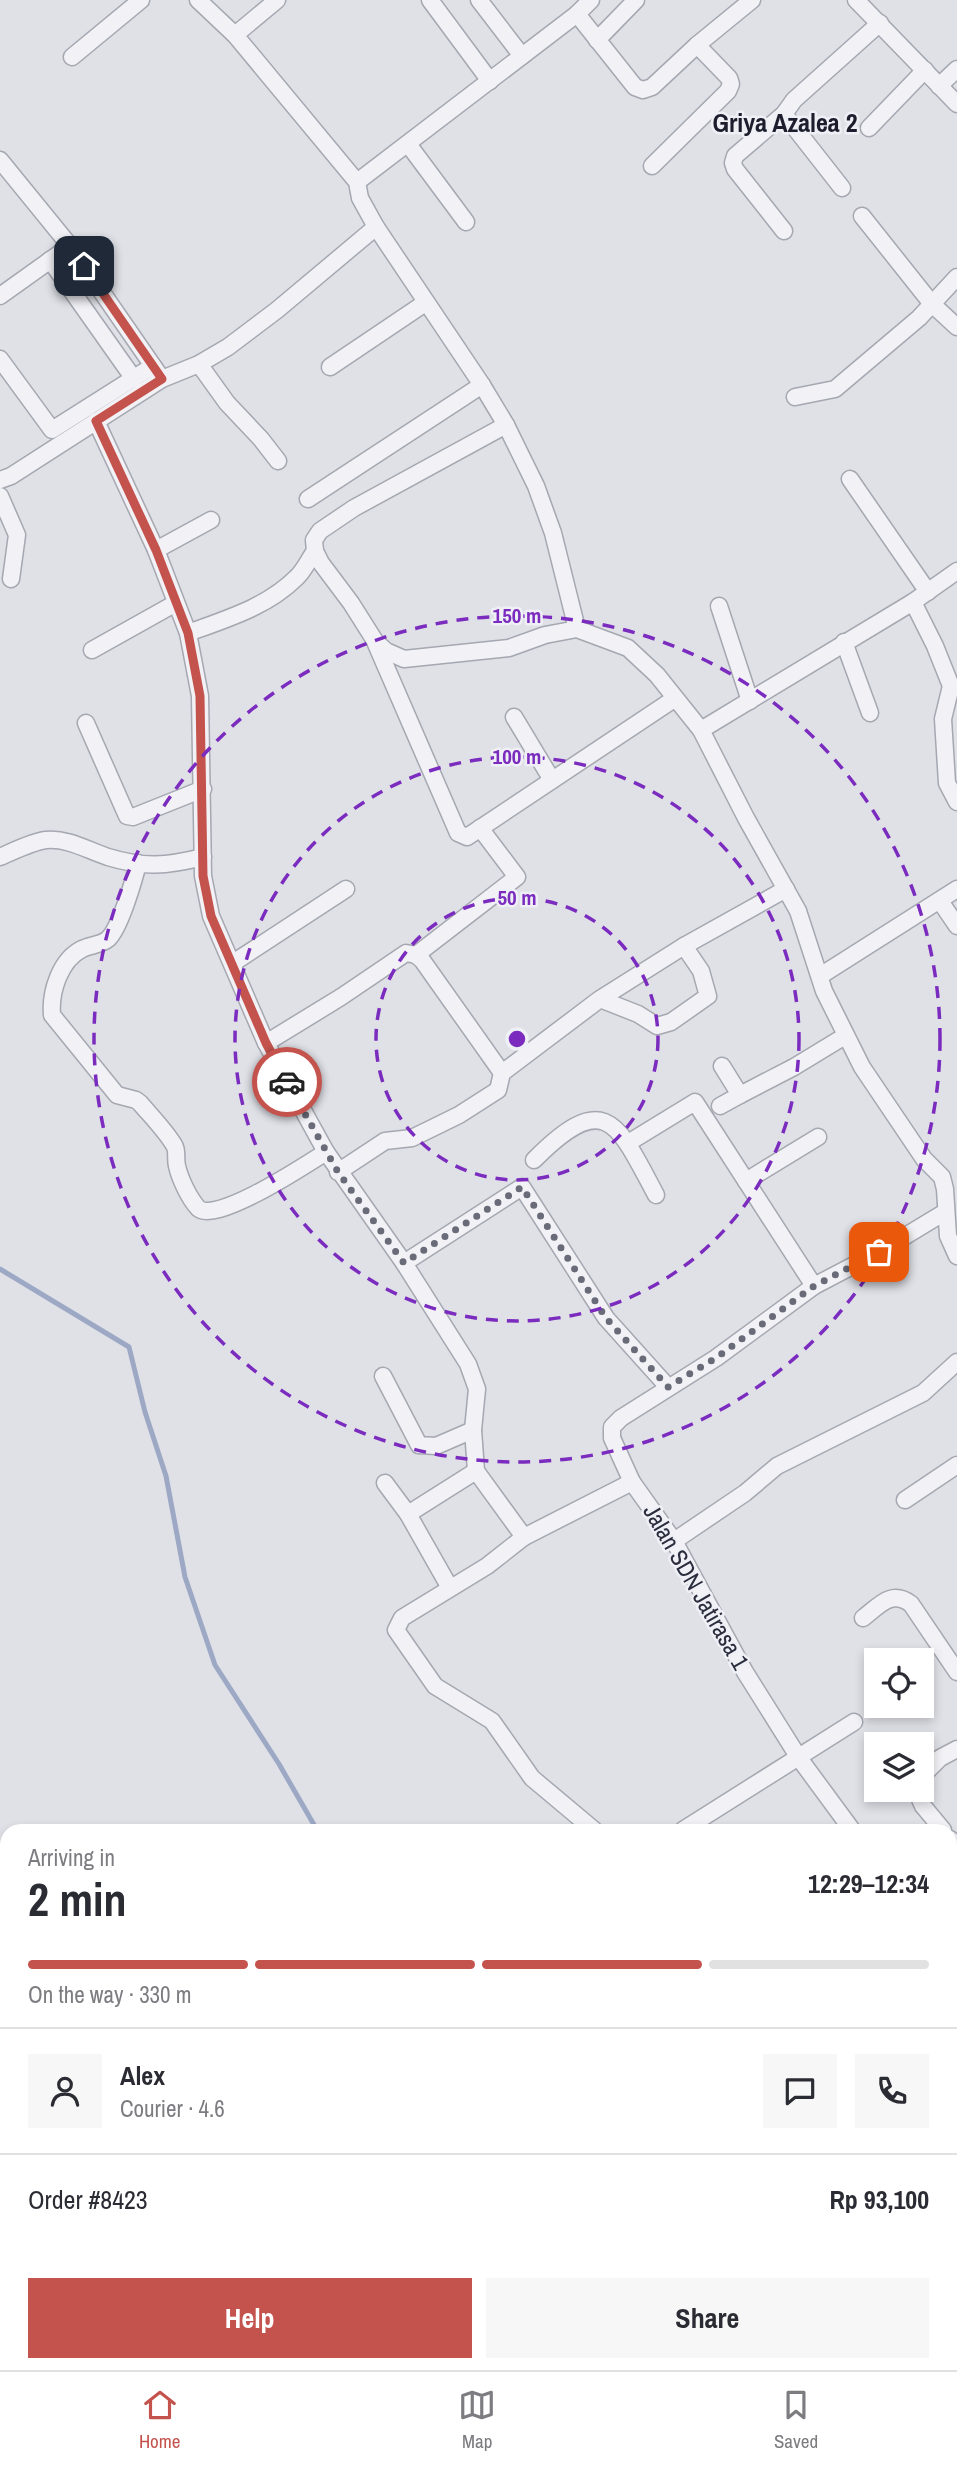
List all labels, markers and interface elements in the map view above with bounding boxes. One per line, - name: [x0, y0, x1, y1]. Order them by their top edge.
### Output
- district label: Griya Azalea 2: [712, 105, 858, 140]
- pin: [54, 236, 114, 296]
- icon: home: [65, 247, 103, 285]
- text: 150 m: [493, 601, 541, 630]
- text: 100 m: [493, 742, 541, 771]
- text: 50 m: [497, 883, 537, 912]
- centre of rings: [505, 1027, 529, 1051]
- courier: [252, 1047, 322, 1117]
- icon: car: [268, 1063, 306, 1101]
- pin: [849, 1222, 909, 1282]
- icon: bag: [860, 1233, 898, 1271]
- street label: Jalan SDN Jatirasa 1: [637, 1498, 757, 1675]
- map controls: [864, 1648, 934, 1802]
- button: locate: [864, 1648, 934, 1718]
- button: layers: [864, 1732, 934, 1802]
- text: Arriving in: [28, 1842, 115, 1873]
- text: 12:29–12:34: [808, 1866, 929, 1901]
- text: 2 min: [28, 1868, 127, 1930]
- text: On the way · 330 m: [28, 1979, 192, 2010]
- button: person: [28, 2054, 102, 2128]
- button: chat: [763, 2054, 837, 2128]
- button: phone: [855, 2054, 929, 2128]
- text: Alex: [120, 2058, 165, 2093]
- text: Courier · 4.6: [120, 2093, 225, 2124]
- text: Order #8423: [28, 2182, 148, 2217]
- text: Rp 93,100: [829, 2182, 929, 2217]
- button: Help: [28, 2278, 472, 2358]
- button: Share: [486, 2278, 929, 2358]
- tab: Home: [139, 2386, 180, 2454]
- tab: Map: [458, 2386, 496, 2454]
- tab: Saved: [774, 2386, 818, 2454]

